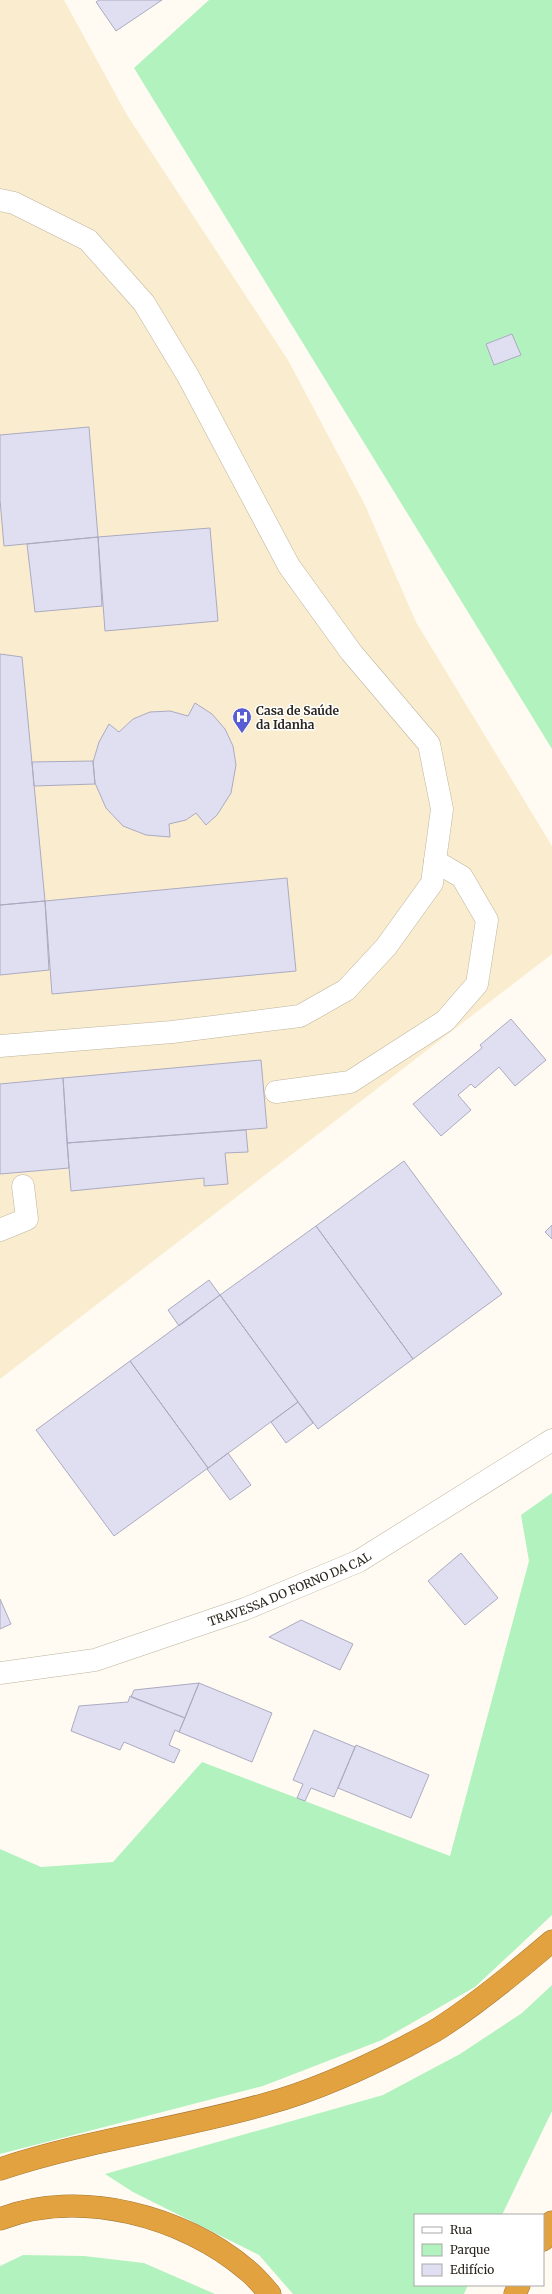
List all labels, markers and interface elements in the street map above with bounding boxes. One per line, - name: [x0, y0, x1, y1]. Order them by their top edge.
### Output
- place label: Casa de Saúde da Idanha: [256, 703, 339, 732]
- hospital icon: Casa de Saúde da Idanha: [231, 706, 253, 734]
- street label: TRAVESSA DO FORNO DA CAL: [206, 1548, 374, 1629]
- legend: [414, 2214, 544, 2286]
- text: Rua: [450, 2222, 473, 2237]
- text: Parque: [450, 2242, 490, 2257]
- text: Edifício: [450, 2262, 494, 2277]

